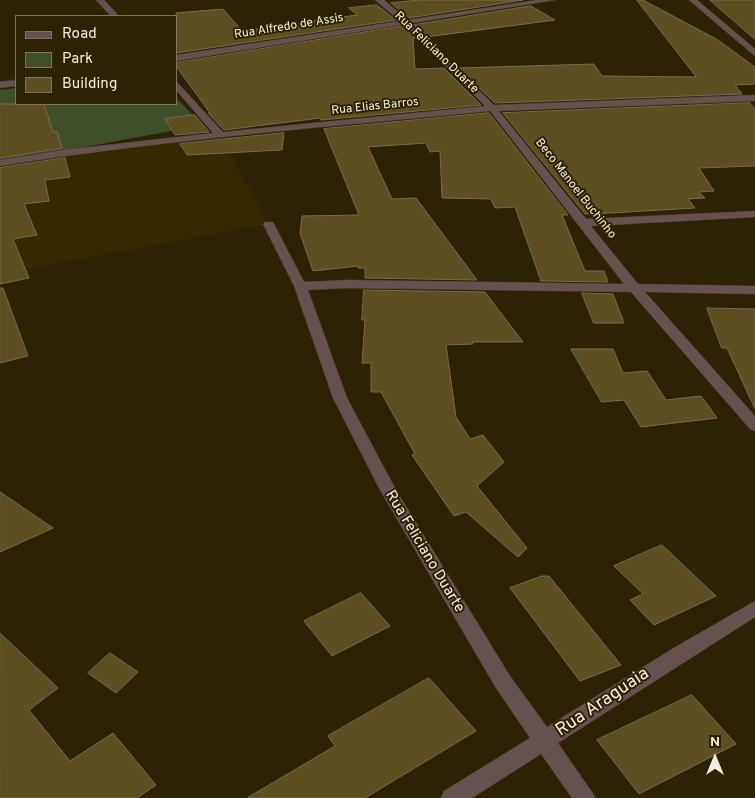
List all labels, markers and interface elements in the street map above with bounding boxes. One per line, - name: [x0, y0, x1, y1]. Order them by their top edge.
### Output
- street label: Rua Feliciano Duarte: [391, 9, 481, 97]
- street label: Rua Alfredo de Assis: [233, 11, 345, 43]
- legend: [15, 15, 178, 105]
- text: Road: [62, 25, 97, 44]
- text: Park: [62, 50, 93, 69]
- text: Building: [62, 75, 117, 94]
- street label: Rua Elias Barros: [331, 95, 419, 119]
- street label: Beco Manoel Buchinho: [531, 136, 619, 242]
- street label: Rua Feliciano Duarte: [380, 488, 468, 616]
- street label: Rua Araguaia: [552, 664, 654, 742]
- north arrow: [690, 733, 740, 783]
- text: N: [710, 734, 720, 751]

